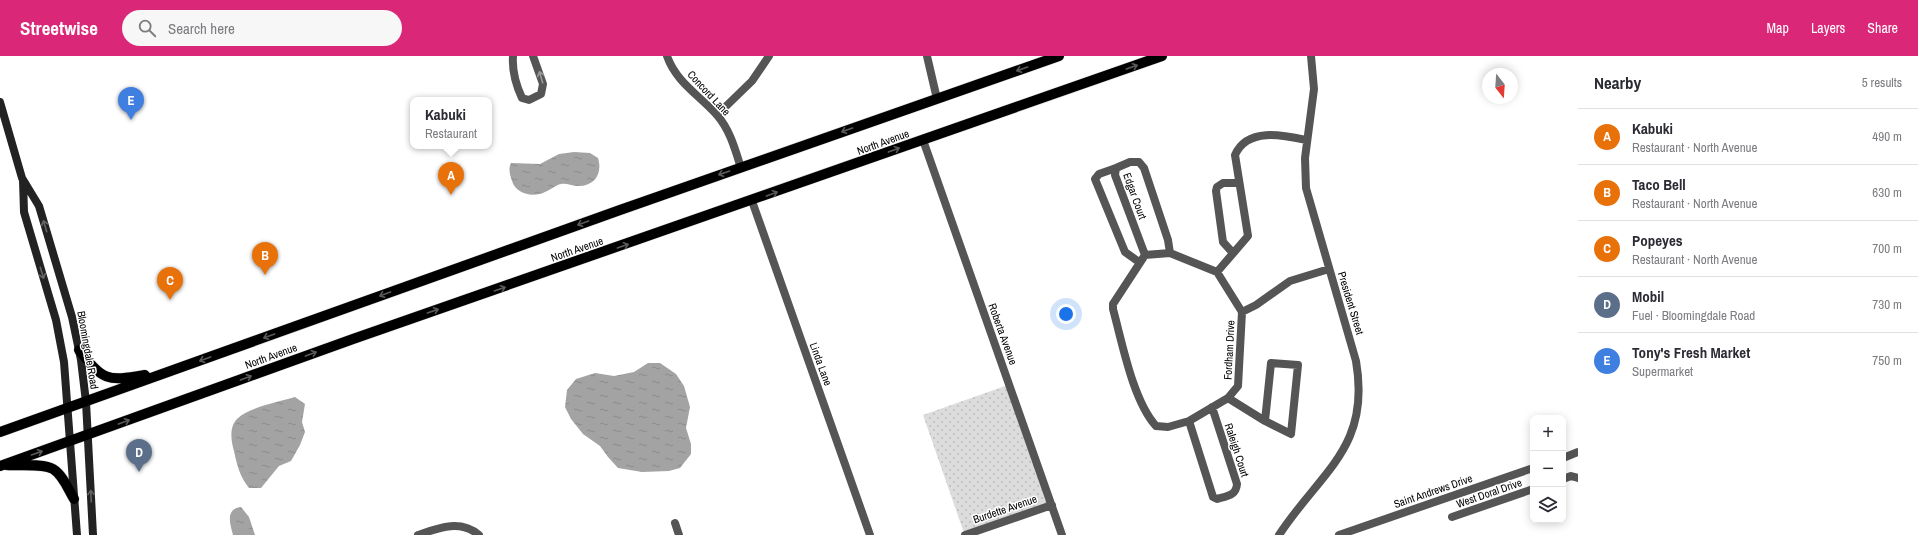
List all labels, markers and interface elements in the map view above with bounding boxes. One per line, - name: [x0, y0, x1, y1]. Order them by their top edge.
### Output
- search box: [122, 10, 402, 46]
- text: Streetwise: [20, 15, 98, 41]
- icon: search: [136, 17, 158, 39]
- text: Search here: [168, 18, 235, 39]
- text: Map: [1767, 19, 1789, 37]
- text: Layers: [1811, 19, 1845, 37]
- text: Share: [1867, 19, 1898, 37]
- one-way arrow: [1125, 63, 1138, 70]
- one-way arrow: [1016, 66, 1029, 73]
- street label: Concord Lane: [685, 68, 733, 118]
- north arrow: [1482, 68, 1518, 104]
- one-way arrow: [537, 71, 544, 84]
- text: Nearby: [1594, 71, 1641, 94]
- text: 5 results: [1862, 74, 1902, 91]
- pin: E: [118, 87, 144, 120]
- popup: [410, 97, 492, 149]
- text: Kabuki: [425, 104, 466, 125]
- text: Kabuki: [1632, 118, 1673, 139]
- text: Restaurant: [425, 125, 477, 142]
- street label: North Avenue: [855, 126, 911, 158]
- one-way arrow: [841, 127, 853, 135]
- text: A: [1603, 128, 1611, 145]
- text: 490 m: [1872, 128, 1902, 145]
- text: Restaurant · North Avenue: [1632, 139, 1757, 156]
- one-way arrow: [888, 146, 900, 154]
- pin: A: [438, 162, 464, 195]
- one-way arrow: [719, 170, 731, 178]
- street label: Edgar Court: [1120, 171, 1150, 222]
- text: Taco Bell: [1632, 174, 1686, 195]
- text: B: [1603, 184, 1611, 201]
- text: 630 m: [1872, 184, 1902, 201]
- one-way arrow: [765, 190, 778, 197]
- text: Restaurant · North Avenue: [1632, 195, 1757, 212]
- one-way arrow: [41, 220, 48, 233]
- one-way arrow: [578, 220, 590, 228]
- text: Popeyes: [1632, 230, 1683, 251]
- street label: North Avenue: [549, 234, 605, 264]
- text: C: [1603, 240, 1611, 257]
- text: 700 m: [1872, 240, 1902, 257]
- pin: B: [252, 242, 278, 275]
- one-way arrow: [616, 242, 629, 249]
- text: Restaurant · North Avenue: [1632, 251, 1757, 268]
- one-way arrow: [39, 266, 46, 279]
- pin: C: [157, 267, 183, 300]
- street label: President Street: [1335, 270, 1367, 337]
- one-way arrow: [493, 284, 505, 292]
- text: Mobil: [1632, 286, 1664, 307]
- one-way arrow: [379, 291, 392, 298]
- text: D: [1603, 296, 1611, 313]
- text: 730 m: [1872, 296, 1902, 313]
- street label: Roberta Avenue: [985, 301, 1021, 367]
- your location: [1056, 304, 1076, 324]
- one-way arrow: [427, 307, 439, 315]
- text: Fuel · Bloomingdale Road: [1632, 307, 1755, 324]
- street label: Bloomingdale Road: [74, 310, 102, 390]
- street label: Fordham Drive: [1220, 320, 1238, 380]
- one-way arrow: [263, 333, 276, 340]
- street label: North Avenue: [243, 340, 299, 372]
- street label: Linda Lane: [807, 340, 835, 388]
- text: Tony's Fresh Market: [1632, 342, 1750, 363]
- one-way arrow: [304, 350, 316, 358]
- text: E: [1603, 352, 1611, 369]
- text: 750 m: [1872, 352, 1902, 369]
- one-way arrow: [199, 356, 212, 363]
- text: Supermarket: [1632, 363, 1693, 380]
- one-way arrow: [240, 373, 252, 381]
- map controls: [1530, 415, 1566, 523]
- button: +: [1530, 415, 1566, 451]
- one-way arrow: [117, 417, 129, 425]
- street label: Raleigh Court: [1222, 421, 1252, 479]
- pin: D: [126, 439, 152, 472]
- one-way arrow: [30, 448, 42, 456]
- button: −: [1530, 451, 1566, 487]
- street label: Saint Andrews Drive: [1392, 471, 1474, 511]
- street label: West Doral Drive: [1454, 475, 1524, 511]
- button: layers: [1530, 487, 1566, 523]
- one-way arrow: [87, 490, 94, 503]
- street label: Burdette Avenue: [971, 492, 1039, 526]

